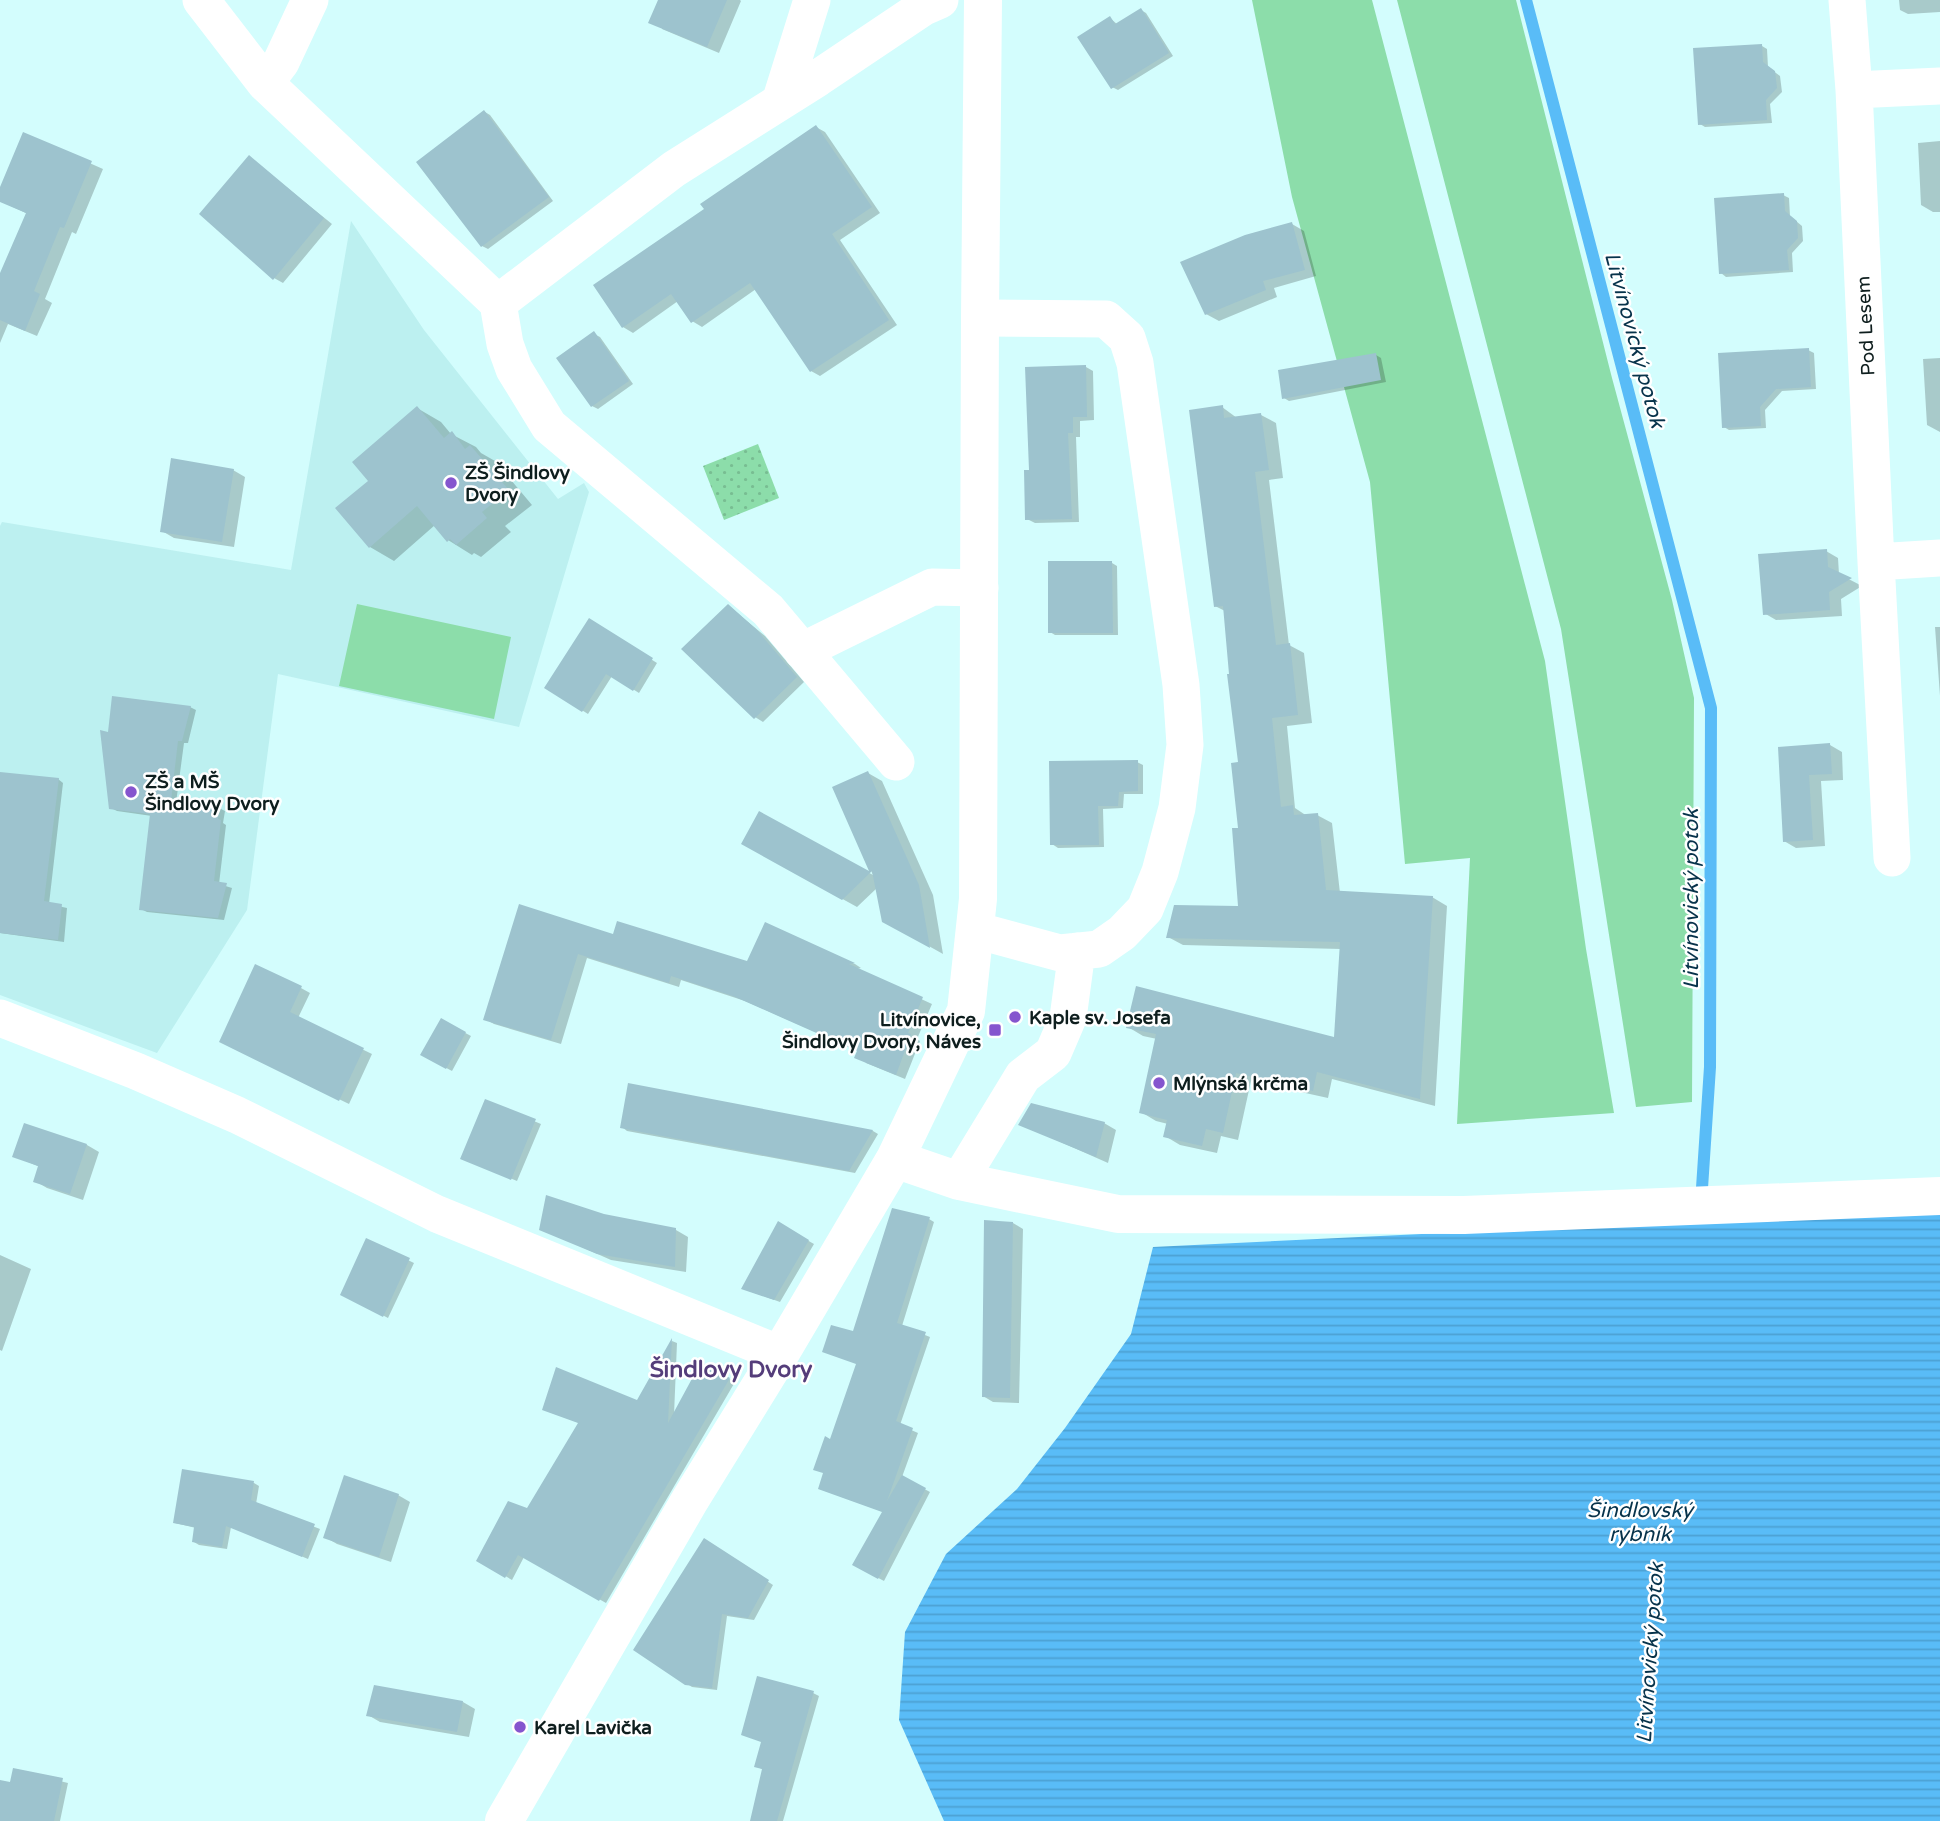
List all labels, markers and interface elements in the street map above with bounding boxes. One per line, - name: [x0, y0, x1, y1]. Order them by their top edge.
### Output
- water label: Litvínovický potok: [1599, 250, 1670, 432]
- street label: Pod Lesem: [1852, 275, 1880, 376]
- place label: ZŠ Šindlovy Dvory: [465, 461, 571, 507]
- marker: ZŠ Šindlovy Dvory: [443, 475, 459, 491]
- place label: ZŠ a MŠ Šindlovy Dvory: [145, 770, 280, 816]
- marker: ZŠ a MŠ Šindlovy Dvory: [123, 784, 139, 800]
- water label: Litvínovický potok: [1679, 807, 1704, 989]
- place label: Kaple sv. Josefa: [1029, 1007, 1171, 1030]
- place label: Litvínovice, Šindlovy Dvory, Náves: [782, 1009, 981, 1054]
- marker: Kaple sv. Josefa: [1007, 1009, 1023, 1025]
- marker: Litvínovice, Šindlovy Dvory, Náves: [987, 1022, 1003, 1038]
- place label: Mlýnská krčma: [1173, 1073, 1308, 1096]
- marker: Mlýnská krčma: [1151, 1075, 1167, 1091]
- district label: Šindlovy Dvory: [650, 1356, 813, 1384]
- water label: Šindlovský rybník: [1587, 1498, 1696, 1547]
- water label: Litvínovický potok: [1632, 1560, 1669, 1744]
- place label: Karel Lavička: [534, 1717, 652, 1739]
- marker: Karel Lavička: [512, 1719, 528, 1735]

